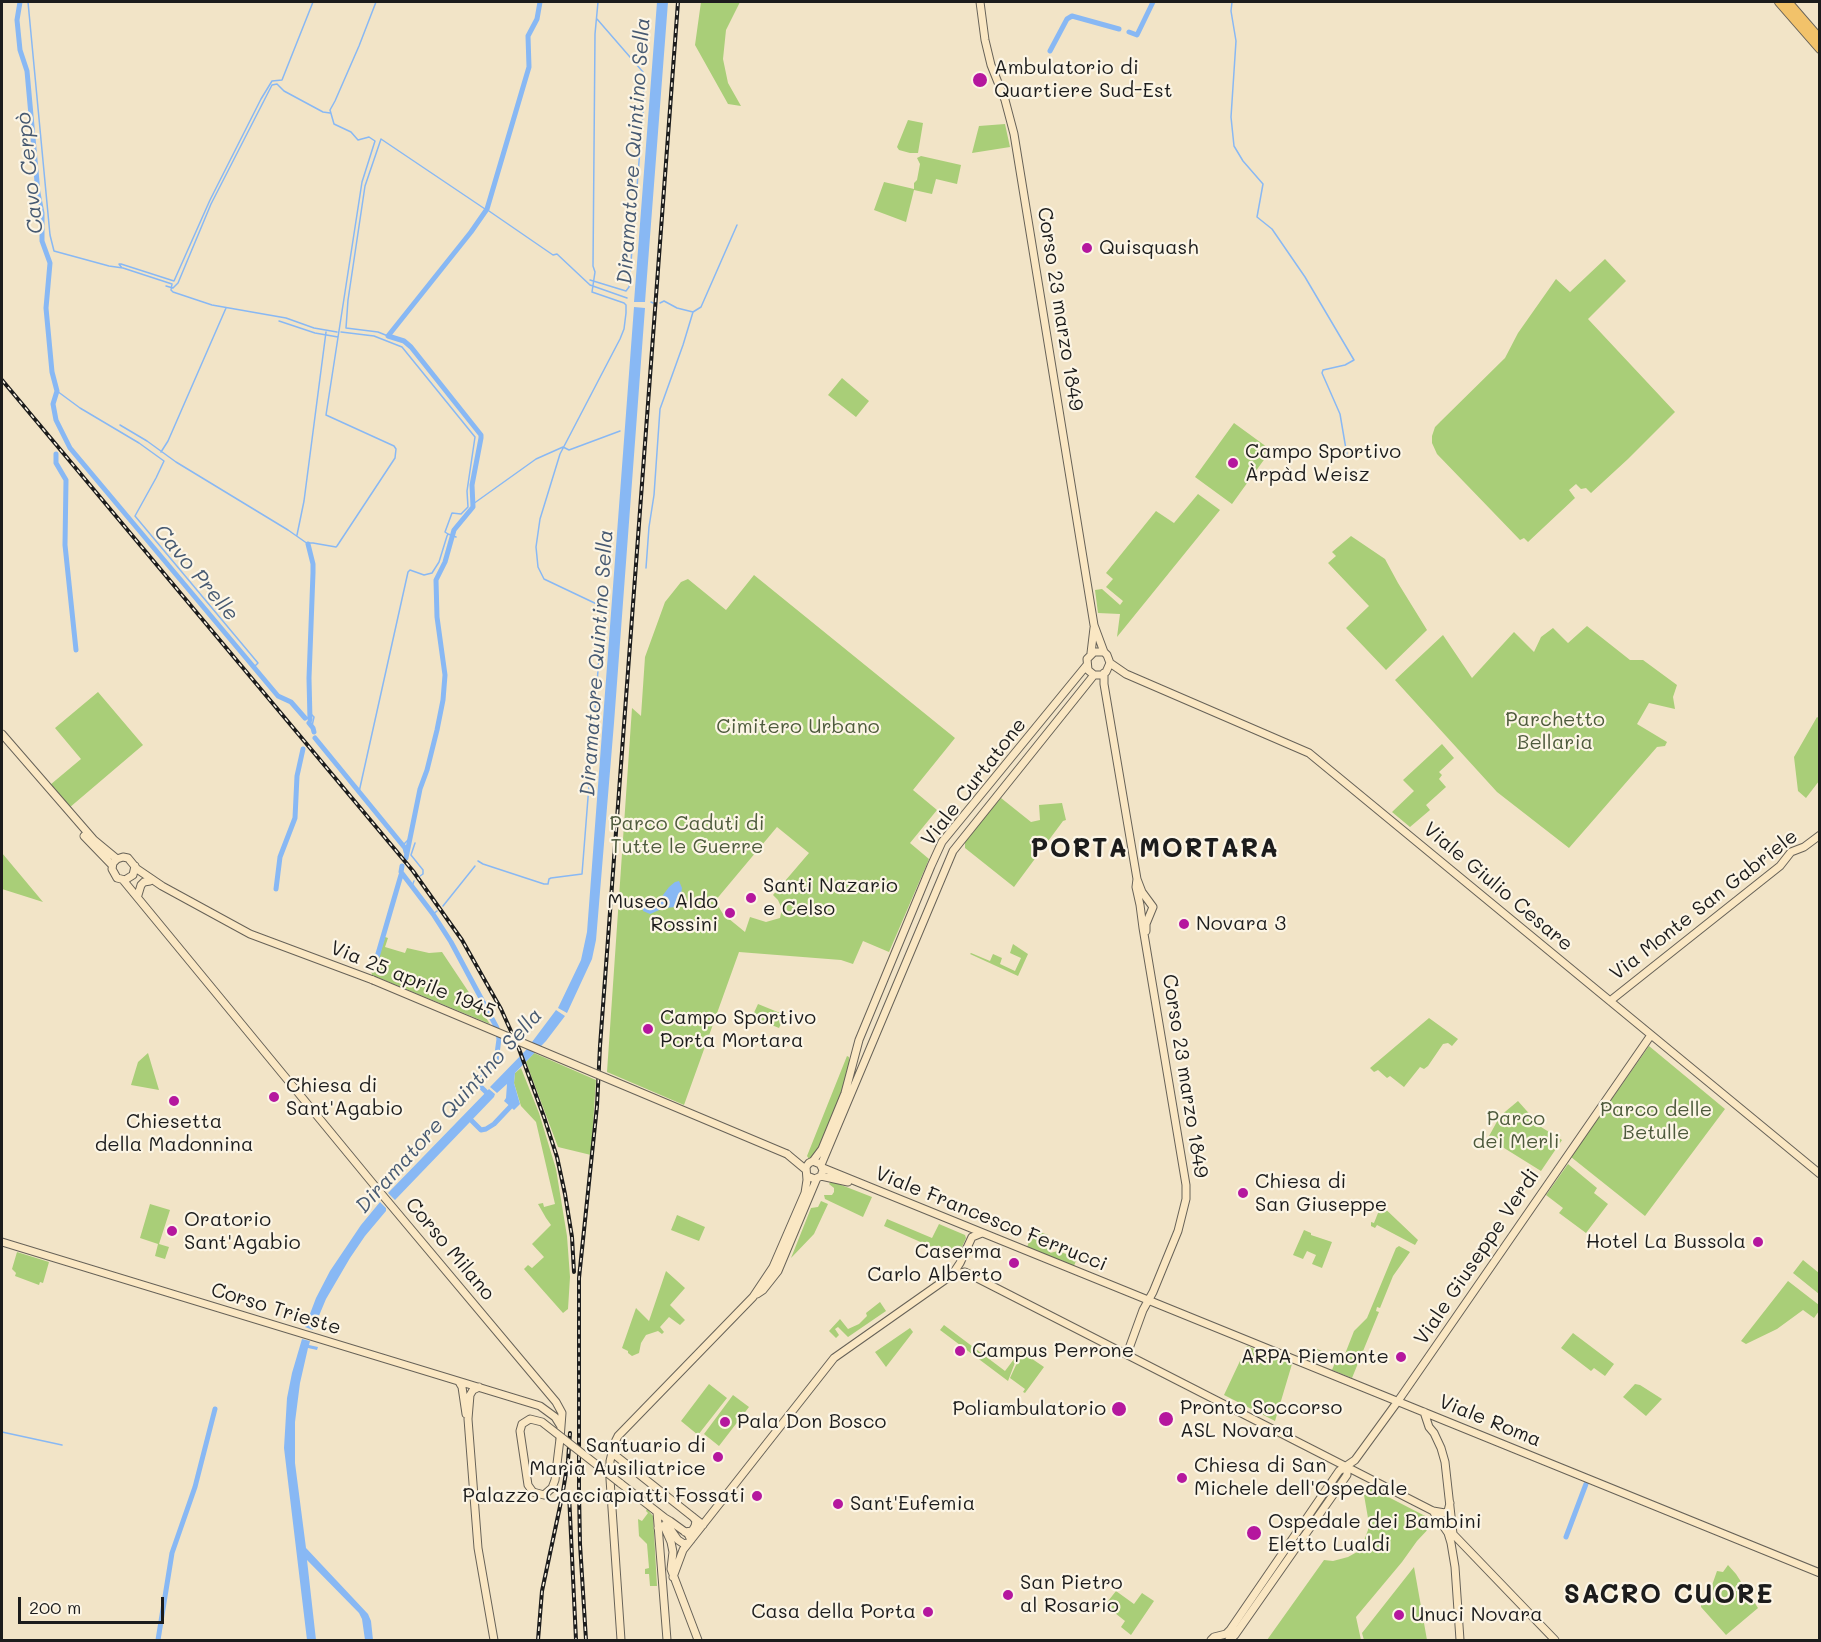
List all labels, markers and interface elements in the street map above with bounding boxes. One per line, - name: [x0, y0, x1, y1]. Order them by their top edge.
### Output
- water label: Diramatore Quintino Sella: [612, 17, 656, 285]
- place label: Ambulatorio di Quartiere Sud-Est: [994, 56, 1172, 103]
- marker: Ambulatorio di Quartiere Sud-Est: [971, 71, 989, 89]
- water label: Cavo Cerpò: [11, 111, 49, 235]
- street label: Corso 23 marzo 1849: [1032, 205, 1088, 413]
- place label: Quisquash: [1099, 236, 1199, 260]
- marker: Quisquash: [1080, 241, 1094, 255]
- place label: Campo Sportivo Àrpàd Weisz: [1245, 440, 1401, 487]
- marker: Campo Sportivo Àrpàd Weisz: [1226, 456, 1240, 470]
- water label: Cavo Prelle: [148, 520, 244, 626]
- water label: Diramatore Quintino Sella: [575, 529, 619, 797]
- park label: Parchetto Bellaria: [1505, 708, 1605, 755]
- street label: Viale Curtatone: [917, 713, 1031, 851]
- park label: Cimitero Urbano: [716, 715, 880, 739]
- park label: Parco Caduti di Tutte le Guerre: [609, 812, 765, 859]
- street label: Viale Giulio Cesare: [1418, 817, 1578, 957]
- street label: Via Monte San Gabriele: [1605, 824, 1803, 986]
- district label: PORTA MORTARA: [1031, 833, 1279, 865]
- place label: Santi Nazario e Celso: [763, 874, 898, 921]
- place label: Museo Aldo Rossini: [607, 890, 718, 937]
- marker: Santi Nazario e Celso: [744, 891, 758, 905]
- marker: Museo Aldo Rossini: [723, 906, 737, 920]
- place label: Novara 3: [1196, 912, 1286, 936]
- marker: Novara 3: [1177, 917, 1191, 931]
- street label: Via 25 aprile 1945: [327, 936, 499, 1024]
- street label: Corso 23 marzo 1849: [1157, 972, 1213, 1180]
- water label: Diramatore Quintino Sella: [350, 1003, 548, 1219]
- place label: Campo Sportivo Porta Mortara: [660, 1006, 816, 1053]
- marker: Campo Sportivo Porta Mortara: [641, 1022, 655, 1036]
- place label: Chiesa di Sant'Agabio: [286, 1074, 403, 1121]
- marker: Chiesa di Sant'Agabio: [267, 1090, 281, 1104]
- marker: Chiesetta della Madonnina: [167, 1094, 181, 1108]
- park label: Parco delle Betulle: [1600, 1098, 1712, 1145]
- park label: Parco dei Merli: [1472, 1107, 1560, 1154]
- place label: Chiesetta della Madonnina: [95, 1110, 253, 1157]
- street label: Viale Francesco Ferrucci: [871, 1161, 1111, 1277]
- street label: Viale Giuseppe Verdi: [1409, 1165, 1545, 1349]
- place label: Chiesa di San Giuseppe: [1255, 1170, 1387, 1217]
- marker: Chiesa di San Giuseppe: [1236, 1186, 1250, 1200]
- street label: Corso Milano: [400, 1193, 500, 1305]
- place label: Oratorio Sant'Agabio: [184, 1208, 301, 1255]
- marker: Oratorio Sant'Agabio: [165, 1224, 179, 1238]
- place label: Hotel La Bussola: [1586, 1230, 1746, 1254]
- marker: Hotel La Bussola: [1751, 1235, 1765, 1249]
- place label: Caserma Carlo Alberto: [867, 1240, 1002, 1287]
- marker: Caserma Carlo Alberto: [1007, 1256, 1021, 1270]
- street label: Corso Trieste: [208, 1278, 344, 1340]
- place label: Campus Perrone: [972, 1339, 1134, 1363]
- marker: Campus Perrone: [953, 1344, 967, 1358]
- place label: ARPA Piemonte: [1241, 1345, 1389, 1369]
- marker: ARPA Piemonte: [1394, 1350, 1408, 1364]
- street label: Viale Roma: [1435, 1390, 1545, 1452]
- place label: Pronto Soccorso ASL Novara: [1180, 1396, 1342, 1443]
- place label: Poliambulatorio: [953, 1397, 1106, 1421]
- marker: Poliambulatorio: [1110, 1400, 1128, 1418]
- place label: Pala Don Bosco: [737, 1410, 886, 1434]
- marker: Pronto Soccorso ASL Novara: [1157, 1410, 1175, 1428]
- marker: Pala Don Bosco: [718, 1415, 732, 1429]
- place label: Santuario di Maria Ausiliatrice: [529, 1434, 706, 1481]
- marker: Santuario di Maria Ausiliatrice: [711, 1450, 725, 1464]
- place label: Chiesa di San Michele dell'Ospedale: [1194, 1454, 1408, 1501]
- marker: Chiesa di San Michele dell'Ospedale: [1175, 1471, 1189, 1485]
- place label: Palazzo Cacciapiatti Fossati: [463, 1484, 745, 1508]
- marker: Palazzo Cacciapiatti Fossati: [750, 1489, 764, 1503]
- place label: Sant'Eufemia: [850, 1492, 975, 1516]
- marker: Sant'Eufemia: [831, 1497, 845, 1511]
- place label: Ospedale dei Bambini Eletto Lualdi: [1268, 1510, 1482, 1557]
- marker: Ospedale dei Bambini Eletto Lualdi: [1245, 1524, 1263, 1542]
- place label: San Pietro al Rosario: [1020, 1571, 1123, 1618]
- district label: SACRO CUORE: [1564, 1579, 1774, 1611]
- scale bar: [21, 1585, 166, 1623]
- marker: San Pietro al Rosario: [1001, 1588, 1015, 1602]
- text: 200 m: [29, 1595, 81, 1619]
- place label: Casa della Porta: [751, 1600, 916, 1624]
- place label: Unuci Novara: [1411, 1603, 1543, 1627]
- marker: Casa della Porta: [921, 1605, 935, 1619]
- marker: Unuci Novara: [1392, 1608, 1406, 1622]

